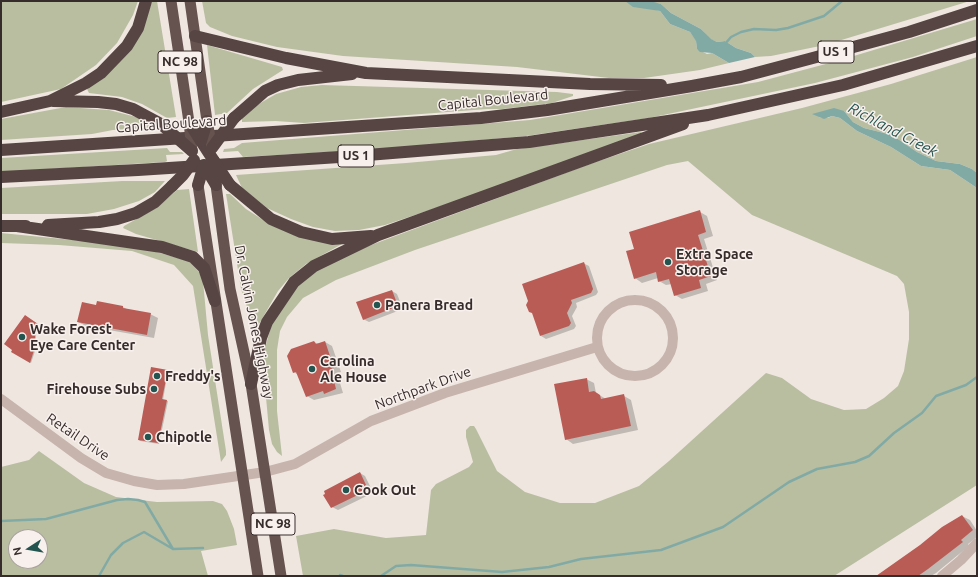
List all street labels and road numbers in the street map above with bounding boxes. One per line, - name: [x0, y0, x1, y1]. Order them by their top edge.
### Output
- road number: US 1: [818, 41, 854, 63]
- road number: NC 98: [158, 51, 202, 73]
- street label: Capital Boulevard: [437, 86, 549, 114]
- street label: Capital Boulevard: [115, 112, 227, 136]
- road number: US 1: [338, 145, 374, 167]
- street label: Dr. Calvin Jones Highway: [231, 244, 277, 400]
- street label: Northpark Drive: [373, 363, 473, 413]
- street label: Retail Drive: [43, 410, 113, 464]
- road number: NC 98: [251, 513, 295, 535]

